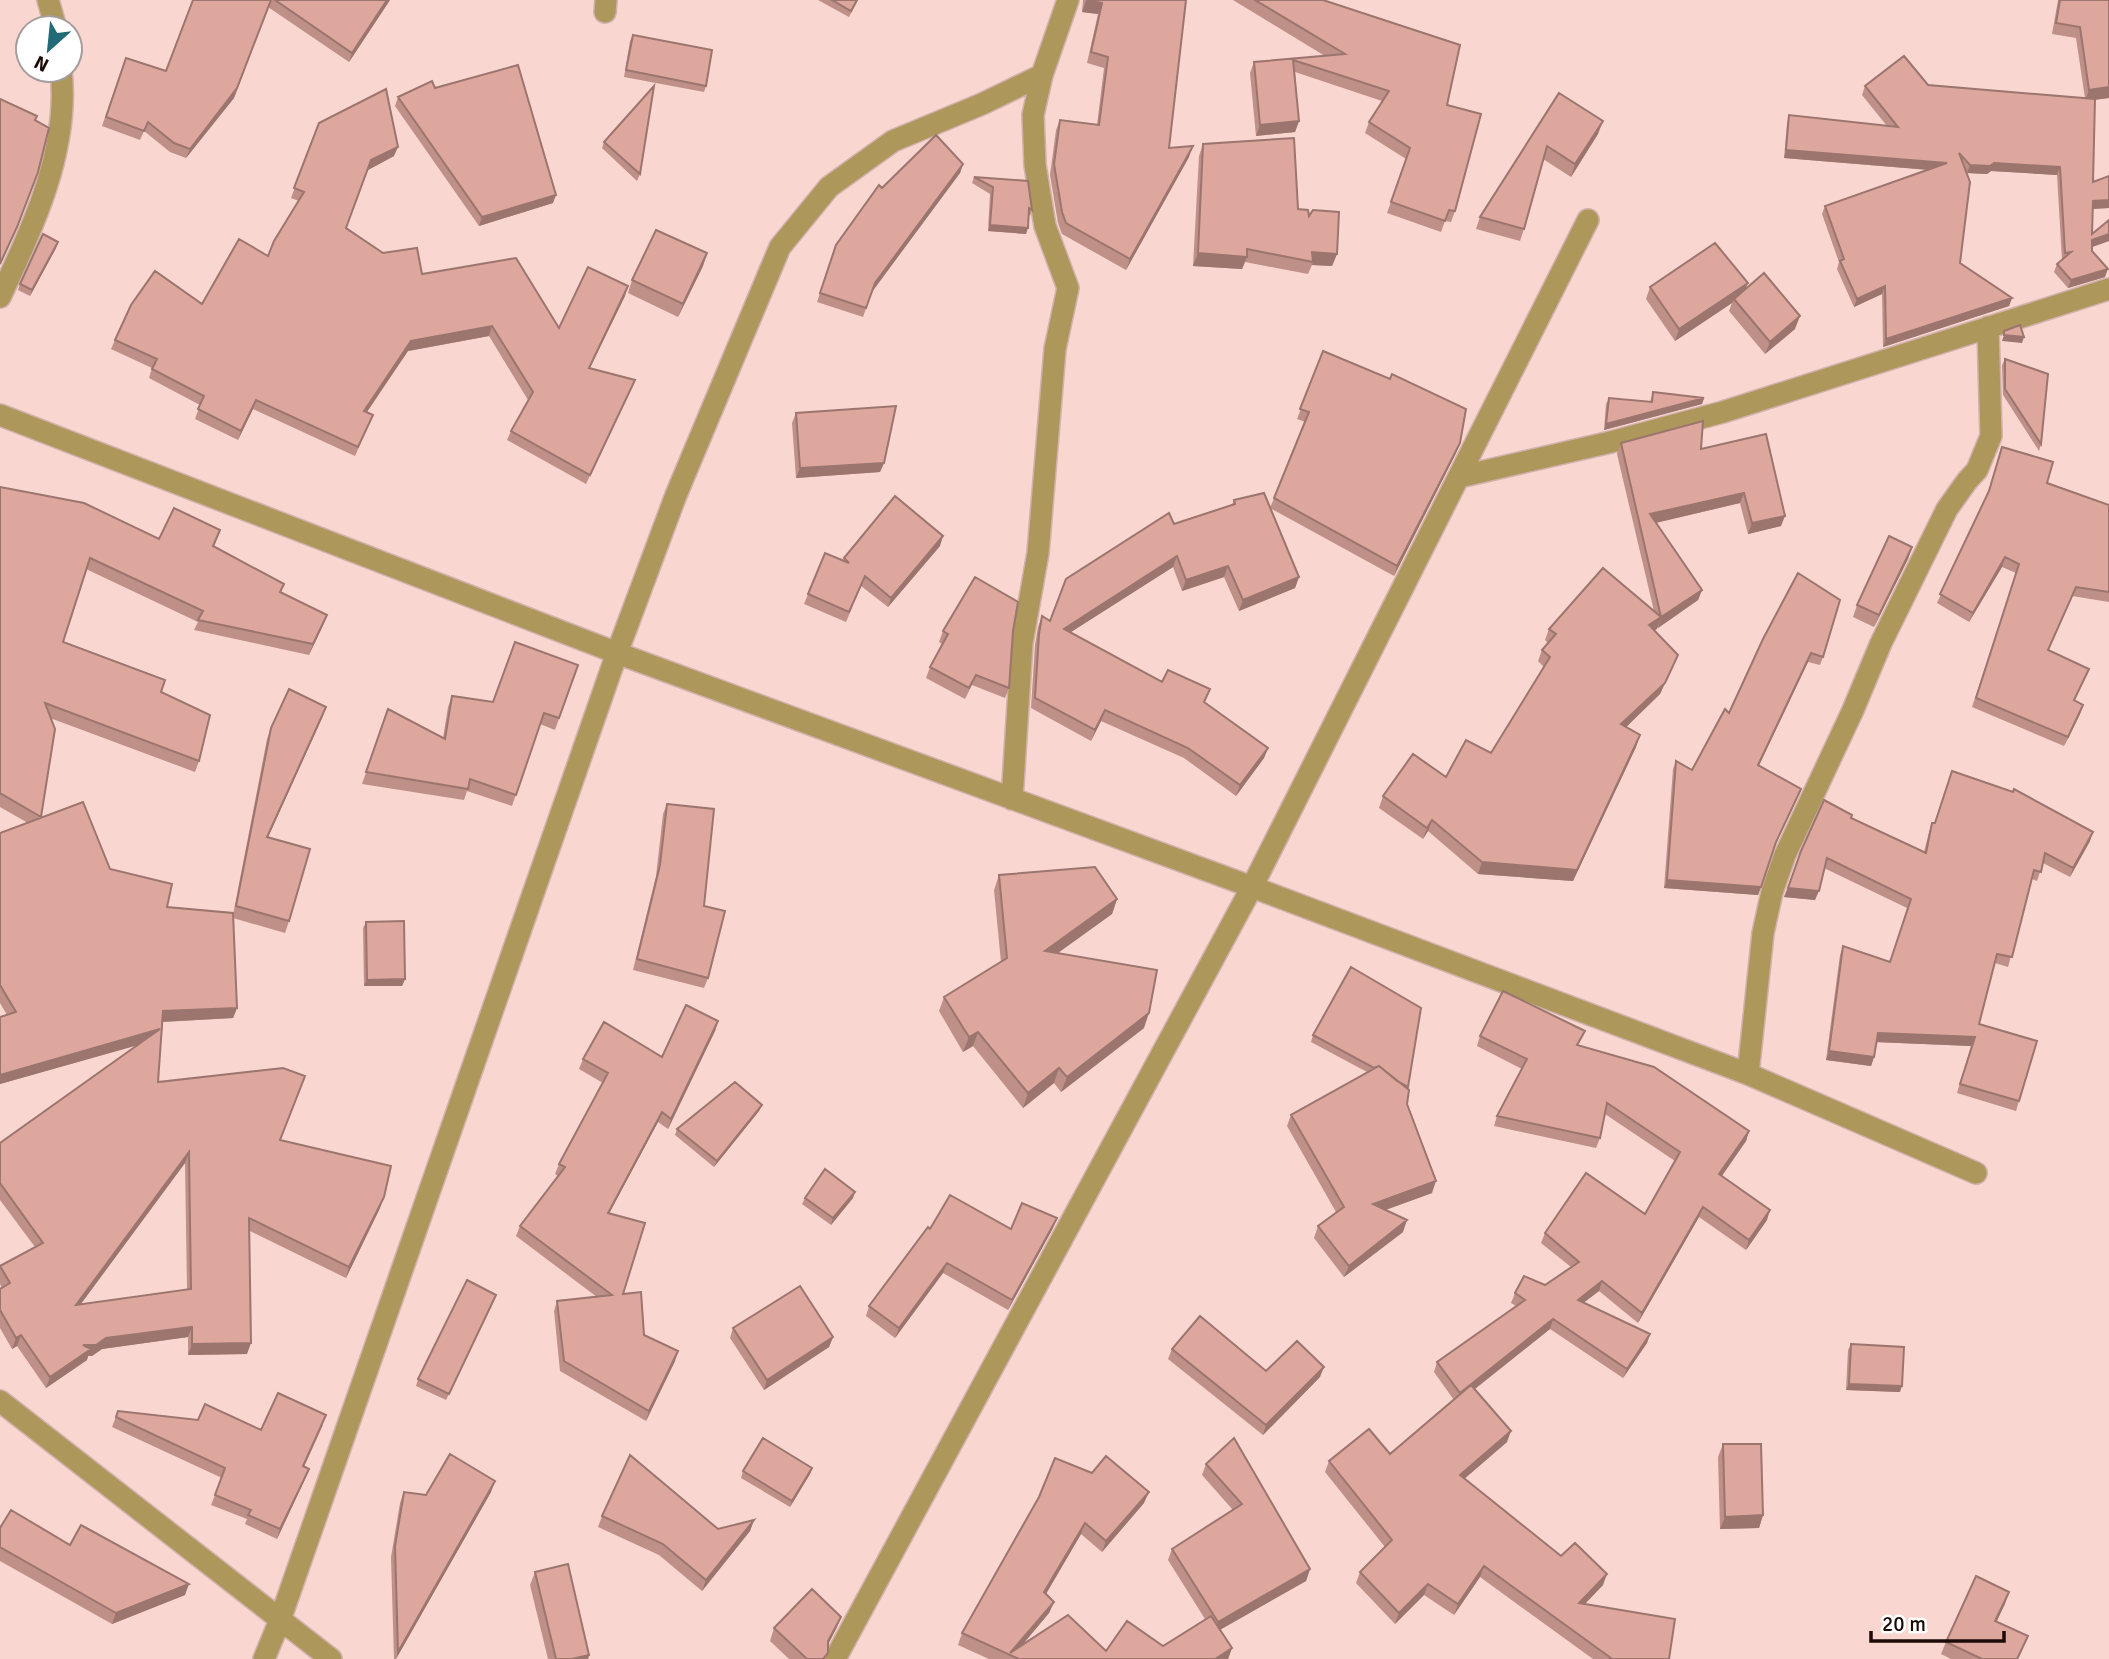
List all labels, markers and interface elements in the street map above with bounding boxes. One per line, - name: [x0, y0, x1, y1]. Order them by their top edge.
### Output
- north arrow: [14, 14, 84, 84]
- text: N: [30, 50, 53, 77]
- scale bar: [1871, 1600, 2004, 1644]
- text: 20 m: [1882, 1611, 1926, 1637]

